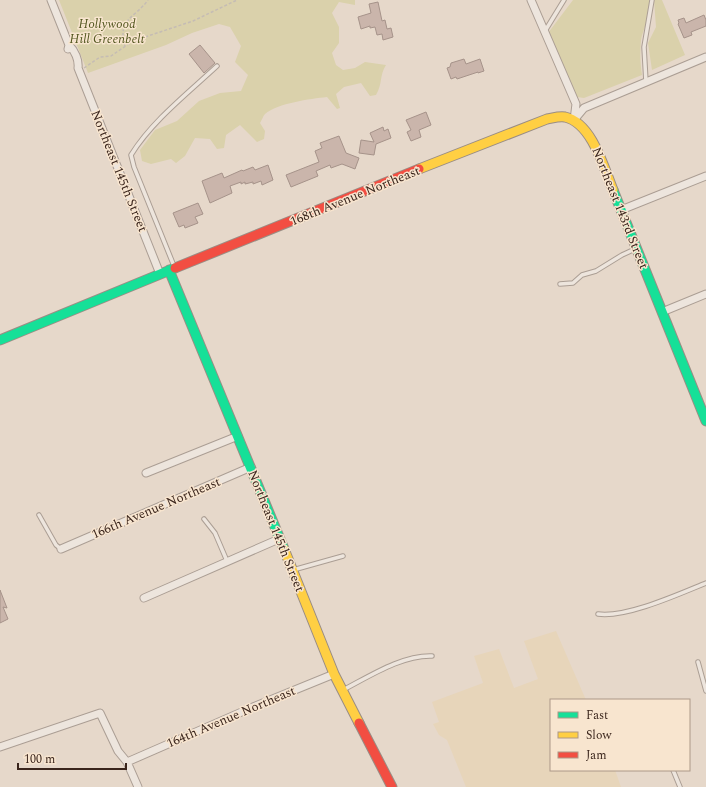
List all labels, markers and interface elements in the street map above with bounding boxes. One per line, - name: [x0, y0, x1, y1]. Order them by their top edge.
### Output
- park label: Hollywood Hill Greenbelt: [69, 14, 146, 49]
- street label: Northeast 145th Street: [85, 107, 153, 235]
- street label: Northeast 143rd Street: [586, 144, 654, 272]
- street label: 168th Avenue Northeast: [287, 161, 423, 231]
- street label: Northeast 145th Street: [242, 467, 310, 595]
- street label: 166th Avenue Northeast: [88, 472, 224, 544]
- street label: 164th Avenue Northeast: [163, 681, 299, 753]
- legend: [550, 699, 690, 771]
- text: Fast: [586, 706, 608, 725]
- text: Slow: [586, 726, 612, 745]
- scale bar: [18, 745, 126, 771]
- text: Jam: [586, 746, 607, 765]
- text: 100 m: [24, 750, 55, 769]

